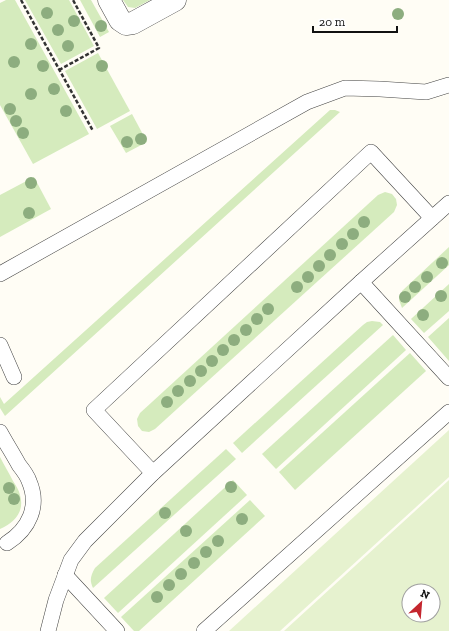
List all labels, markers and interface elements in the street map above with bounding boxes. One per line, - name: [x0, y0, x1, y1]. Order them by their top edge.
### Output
- scale bar: [313, 8, 397, 34]
- text: 20 m: [319, 15, 346, 29]
- north arrow: [401, 583, 441, 623]
- text: N: [419, 587, 432, 602]

